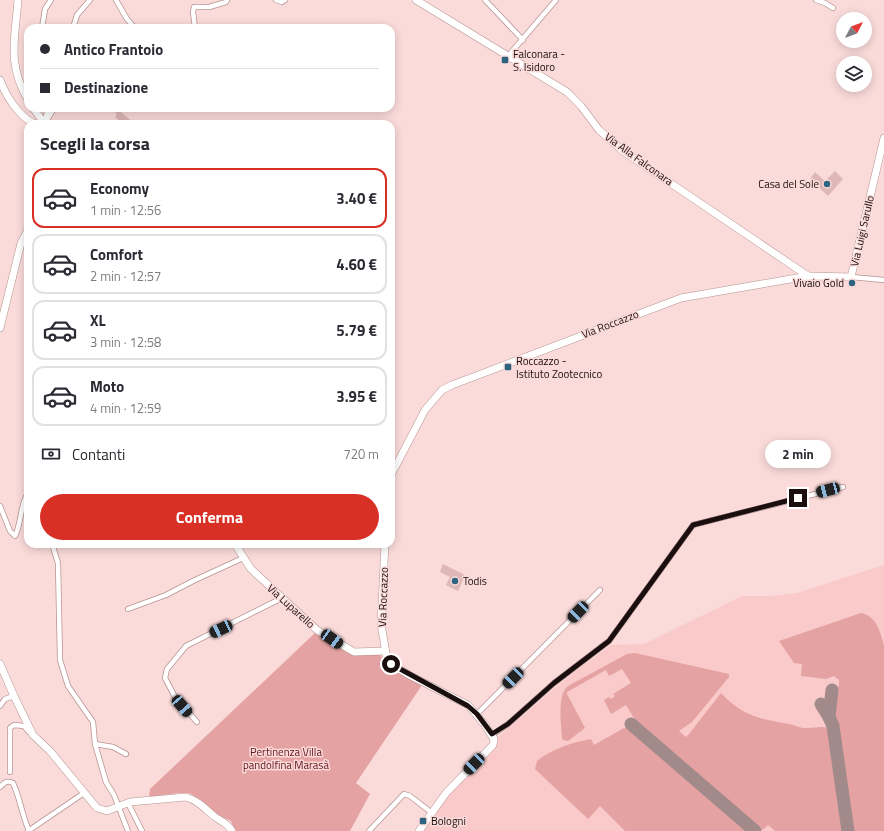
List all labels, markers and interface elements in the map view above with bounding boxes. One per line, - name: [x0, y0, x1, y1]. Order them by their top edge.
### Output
- north arrow: [836, 12, 872, 48]
- map controls: [836, 12, 872, 92]
- text: Antico Frantoio: [64, 38, 163, 61]
- place label: Falconara - S. Isidoro: [513, 46, 565, 75]
- marker: Falconara - S. Isidoro: [500, 55, 510, 65]
- button: layers: [836, 56, 872, 92]
- text: Destinazione: [64, 76, 148, 99]
- street label: Via Alla Falconara: [602, 129, 677, 190]
- text: Scegli la corsa: [40, 130, 150, 157]
- place label: Casa del Sole: [758, 176, 819, 192]
- text: Economy: [90, 177, 149, 200]
- marker: Casa del Sole: [822, 179, 832, 189]
- icon: car: [42, 180, 78, 216]
- text: 3.40 €: [336, 187, 377, 210]
- street label: Via Luigi Sarullo: [846, 194, 878, 268]
- text: 1 min · 12:56: [90, 200, 161, 220]
- text: Comfort: [90, 243, 143, 266]
- icon: car: [42, 246, 78, 282]
- text: 4.60 €: [336, 253, 377, 276]
- text: 2 min · 12:57: [90, 266, 161, 286]
- place label: Vivaio Gold: [793, 275, 844, 291]
- marker: Vivaio Gold: [847, 278, 857, 288]
- street label: Via Roccazzo: [579, 306, 641, 342]
- text: XL: [90, 309, 106, 332]
- icon: car: [42, 312, 78, 348]
- text: 5.79 €: [336, 319, 377, 342]
- text: 3 min · 12:58: [90, 332, 161, 352]
- place label: Roccazzo - Istituto Zootecnico: [516, 353, 602, 382]
- marker: Roccazzo - Istituto Zootecnico: [503, 362, 513, 372]
- text: Moto: [90, 375, 124, 398]
- icon: car: [42, 378, 78, 414]
- text: 3.95 €: [336, 385, 377, 408]
- text: 4 min · 12:59: [90, 398, 161, 418]
- callout: 2 min: [765, 440, 831, 468]
- icon: cash: [40, 443, 62, 465]
- text: Contanti: [72, 443, 125, 466]
- text: 720 m: [343, 444, 379, 464]
- text: 2 min: [782, 444, 814, 464]
- car: [815, 481, 841, 499]
- route end: [789, 489, 807, 507]
- button: Conferma: [40, 494, 379, 540]
- street label: Via Roccazzo: [374, 567, 392, 627]
- place label: Todis: [463, 573, 487, 589]
- marker: Todis: [450, 576, 460, 586]
- street label: Via Luparello: [264, 580, 319, 632]
- car: [565, 599, 591, 625]
- car: [208, 618, 234, 640]
- car: [319, 627, 345, 651]
- route start: [382, 655, 400, 673]
- car: [500, 665, 526, 691]
- car: [170, 693, 194, 719]
- park label: Pertinenza Villa pandolfina Marasà: [243, 744, 329, 773]
- car: [461, 751, 487, 777]
- place label: Bologni: [431, 813, 466, 829]
- marker: Bologni: [418, 816, 428, 826]

